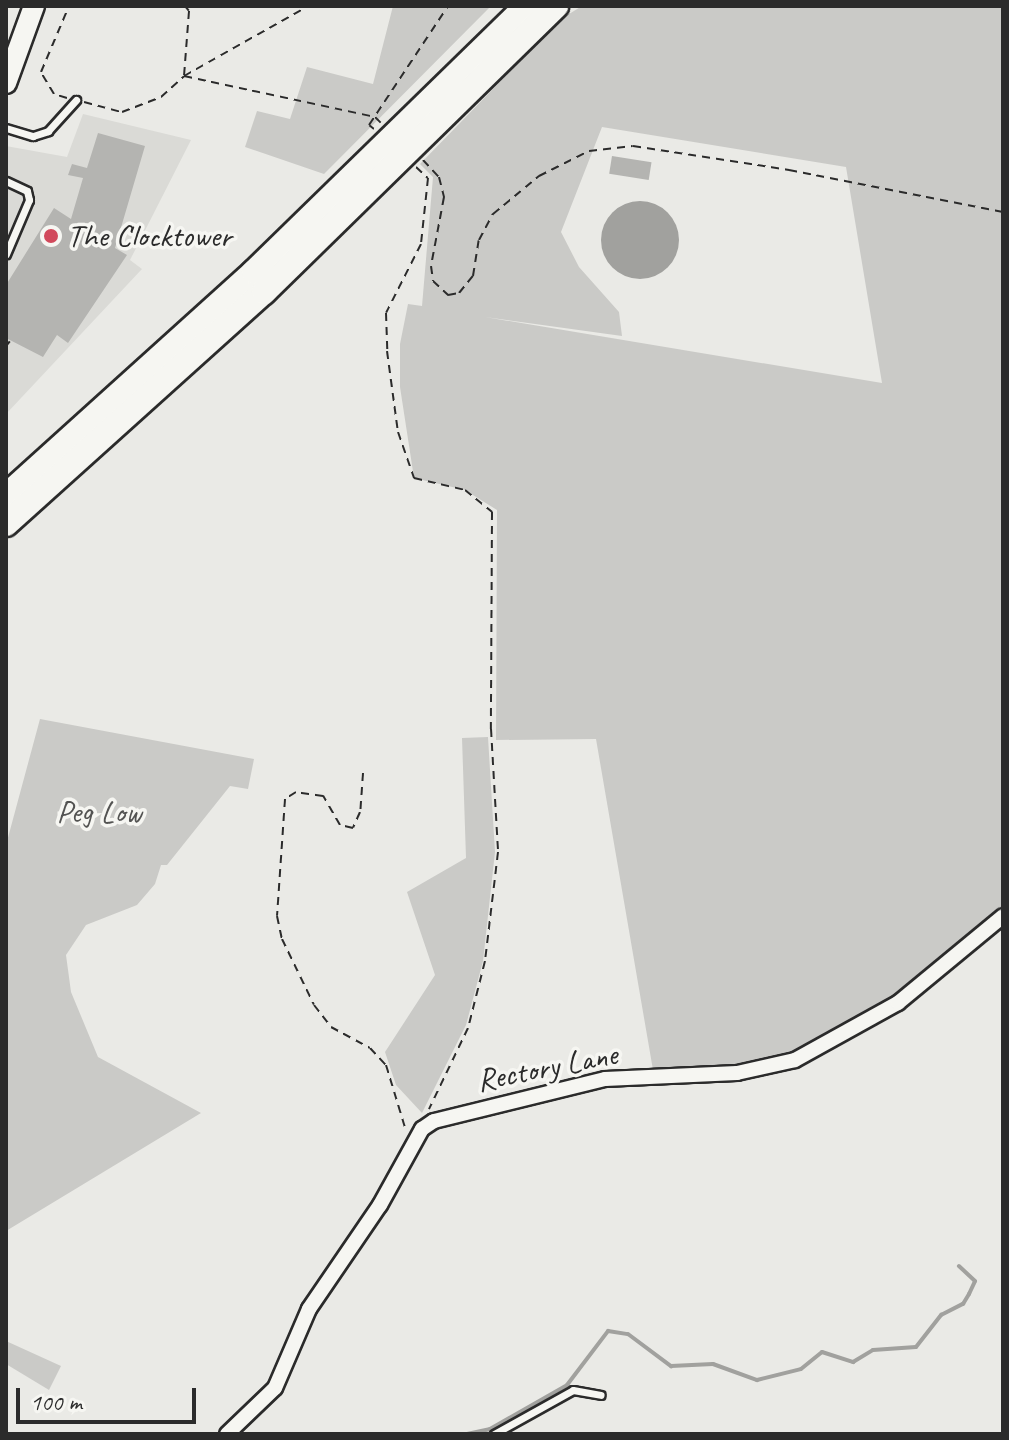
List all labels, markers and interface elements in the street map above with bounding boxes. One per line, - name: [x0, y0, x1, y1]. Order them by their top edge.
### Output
- place label: The Clocktower: [67, 217, 231, 255]
- marker: The Clocktower: [42, 227, 60, 245]
- park label: Peg Low: [57, 793, 141, 831]
- street label: Rectory Lane: [473, 1036, 621, 1100]
- scale bar: [20, 1372, 200, 1422]
- text: 100 m: [30, 1387, 82, 1417]

